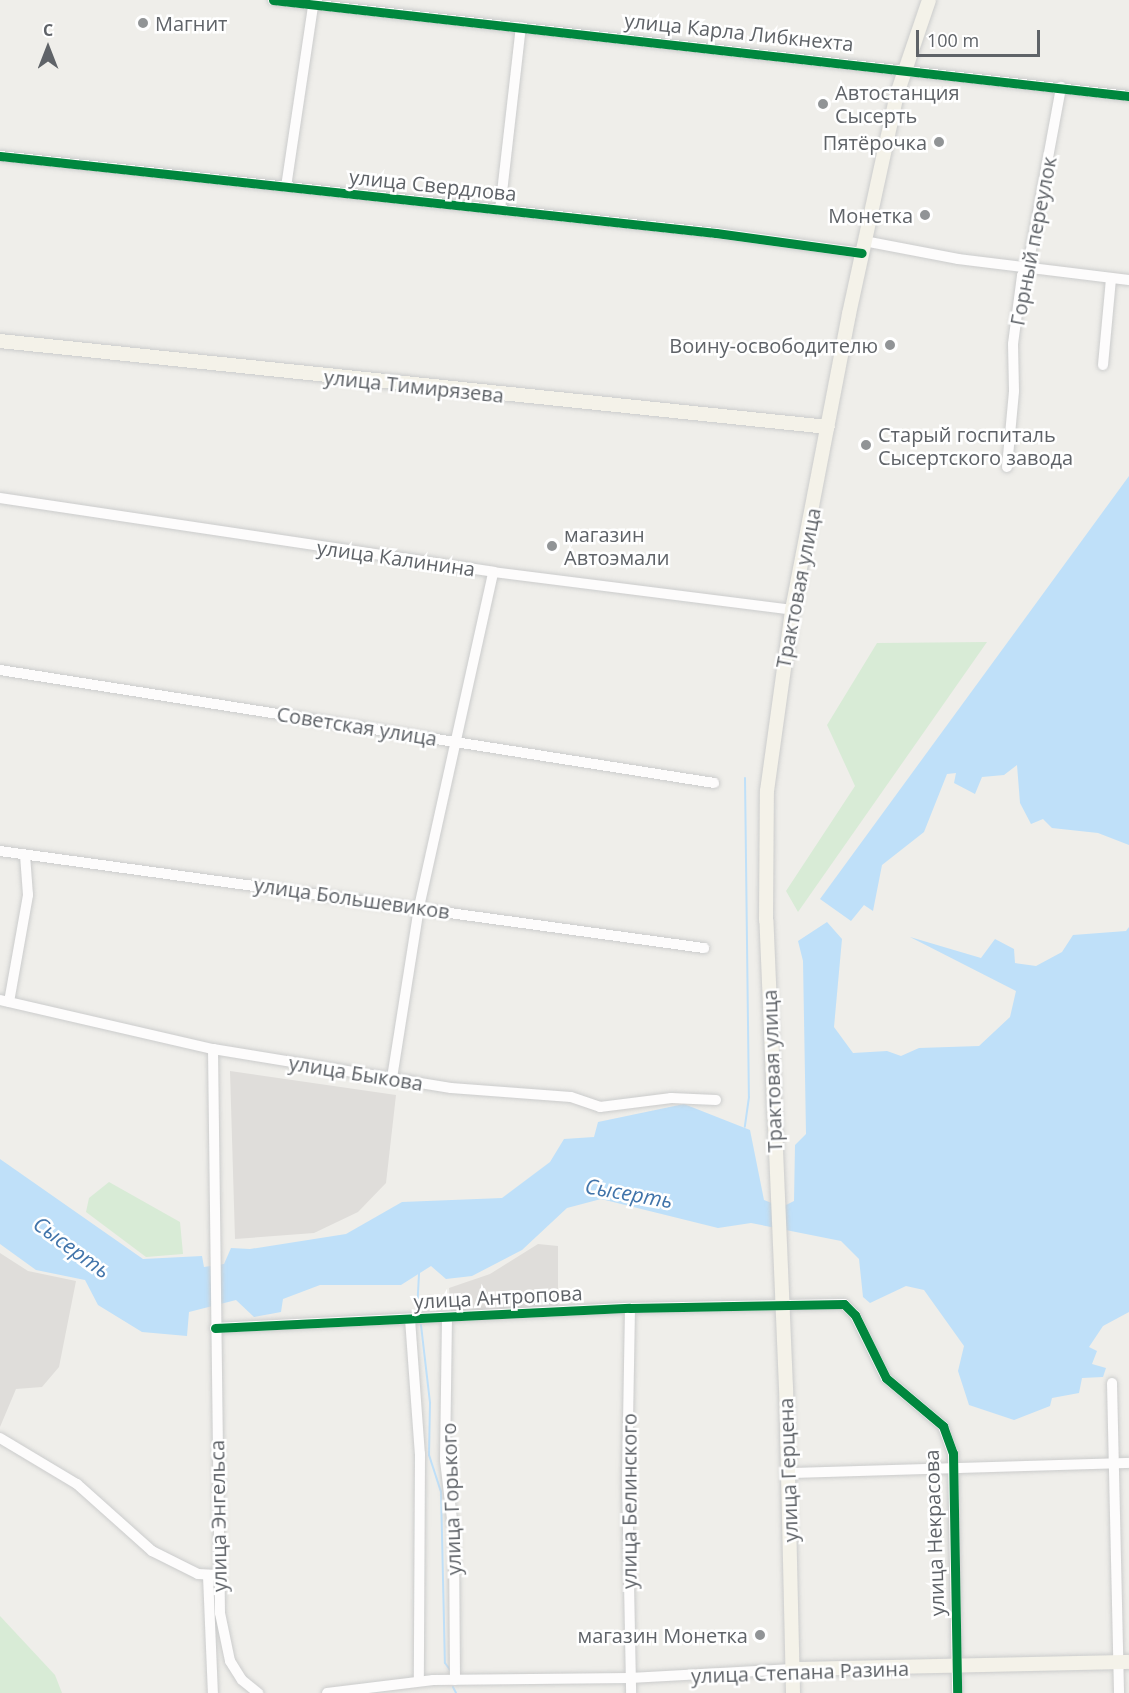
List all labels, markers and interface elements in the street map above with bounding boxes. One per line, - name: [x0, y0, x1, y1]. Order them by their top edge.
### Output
- street label: улица Карла Либкнехта: [623, 8, 855, 56]
- place label: Магнит: [155, 11, 228, 35]
- marker: Магнит: [136, 16, 150, 30]
- north arrow: [18, 18, 78, 78]
- scale bar: [919, 18, 1044, 56]
- text: С: [43, 19, 53, 41]
- text: 100 m: [927, 28, 979, 52]
- place label: Автостанция Сысерть: [835, 80, 960, 127]
- marker: Автостанция Сысерть: [816, 97, 830, 111]
- place label: Пятёрочка: [823, 130, 927, 154]
- marker: Пятёрочка: [932, 135, 946, 149]
- street label: Горный переулок: [1005, 155, 1061, 327]
- street label: улица Свердлова: [348, 164, 518, 206]
- place label: Монетка: [828, 203, 913, 227]
- marker: Монетка: [918, 208, 932, 222]
- place label: Воину-освободителю: [669, 333, 878, 357]
- marker: Воину-освободителю: [883, 338, 897, 352]
- street label: улица Тимирязева: [323, 365, 505, 407]
- place label: Старый госпиталь Сысертского завода: [878, 422, 1073, 469]
- marker: Старый госпиталь Сысертского завода: [859, 438, 873, 452]
- street label: Трактовая улица: [771, 506, 825, 670]
- place label: магазин Автоэмали: [564, 522, 669, 569]
- street label: улица Калинина: [315, 535, 477, 581]
- marker: магазин Автоэмали: [545, 539, 559, 553]
- street label: Советская улица: [275, 701, 439, 751]
- street label: улица Большевиков: [252, 872, 452, 924]
- street label: Трактовая улица: [757, 989, 787, 1153]
- street label: улица Быкова: [287, 1051, 425, 1095]
- water label: Сысерть: [583, 1173, 675, 1213]
- water label: Сысерть: [29, 1211, 115, 1283]
- street label: улица Антропова: [413, 1281, 583, 1313]
- street label: улица Герцена: [773, 1397, 803, 1543]
- street label: улица Белинского: [617, 1413, 641, 1589]
- street label: улица Горького: [436, 1422, 466, 1576]
- street label: улица Энгельса: [205, 1440, 231, 1592]
- street label: улица Некрасова: [919, 1449, 949, 1617]
- place label: магазин Монетка: [577, 1623, 748, 1647]
- marker: магазин Монетка: [753, 1628, 767, 1642]
- street label: улица Степана Разина: [691, 1656, 909, 1688]

